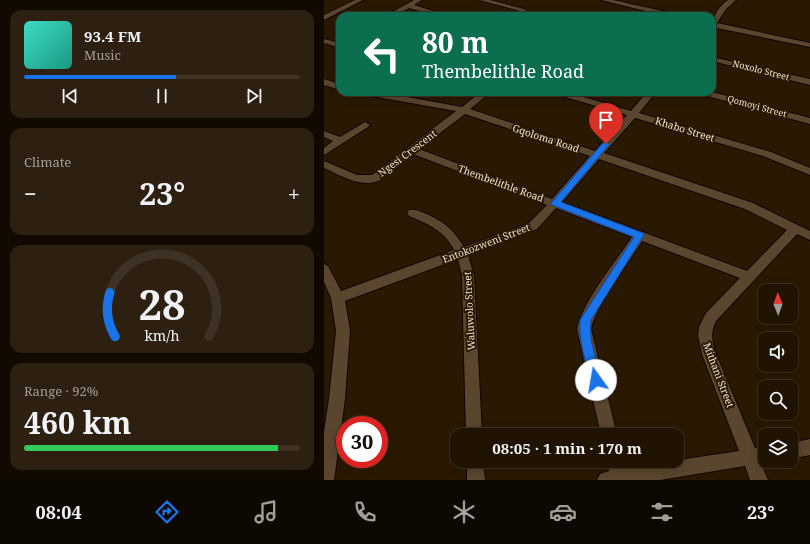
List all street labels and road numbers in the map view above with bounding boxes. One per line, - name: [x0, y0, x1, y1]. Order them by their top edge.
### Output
- street label: Noxolo Street: [731, 57, 791, 83]
- street label: Qomoyi Street: [726, 92, 788, 120]
- street label: Khabo Street: [654, 113, 717, 145]
- street label: Gqoloma Road: [511, 121, 581, 155]
- street label: Ngesi Crescent: [375, 126, 439, 180]
- street label: Thembelithle Road: [456, 161, 546, 205]
- street label: Entokozweni Street: [440, 220, 532, 266]
- street label: Waluwolo Street: [460, 271, 478, 351]
- street label: Mithani Street: [700, 341, 738, 410]

